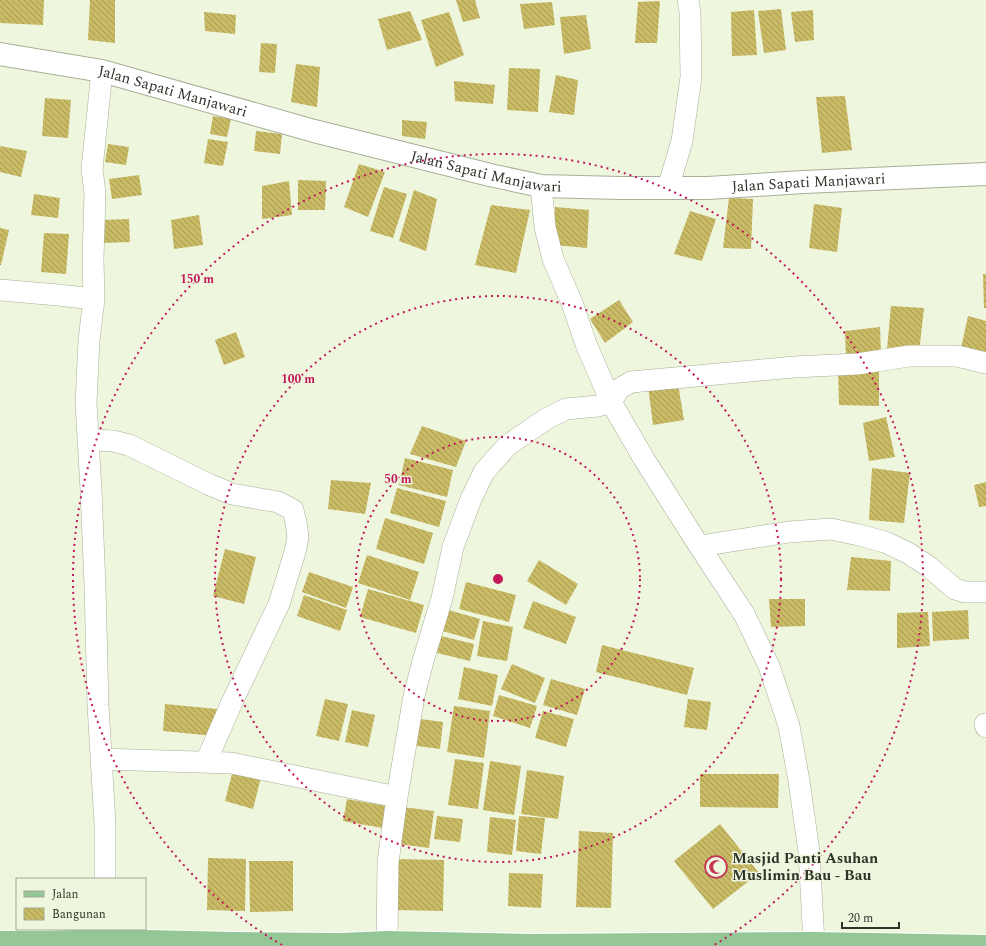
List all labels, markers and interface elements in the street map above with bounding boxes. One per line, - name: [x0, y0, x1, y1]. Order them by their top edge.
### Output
- street label: Jalan Sapati Manjawari: [97, 59, 250, 123]
- street label: Jalan Sapati Manjawari: [408, 144, 562, 198]
- street label: Jalan Sapati Manjawari: [731, 167, 886, 198]
- text: 150 m: [180, 270, 214, 289]
- text: 100 m: [281, 370, 315, 389]
- text: 50 m: [384, 470, 412, 489]
- centre of rings: [491, 572, 505, 586]
- place label: Masjid Panti Asuhan Muslimin Bau - Bau: [732, 847, 878, 887]
- mosque icon: Masjid Panti Asuhan Muslimin Bau - Bau: [703, 854, 729, 880]
- legend: [16, 878, 146, 930]
- text: Jalan: [52, 885, 79, 904]
- scale bar: [842, 904, 899, 930]
- text: Bangunan: [52, 905, 106, 924]
- text: 20 m: [848, 909, 873, 928]

